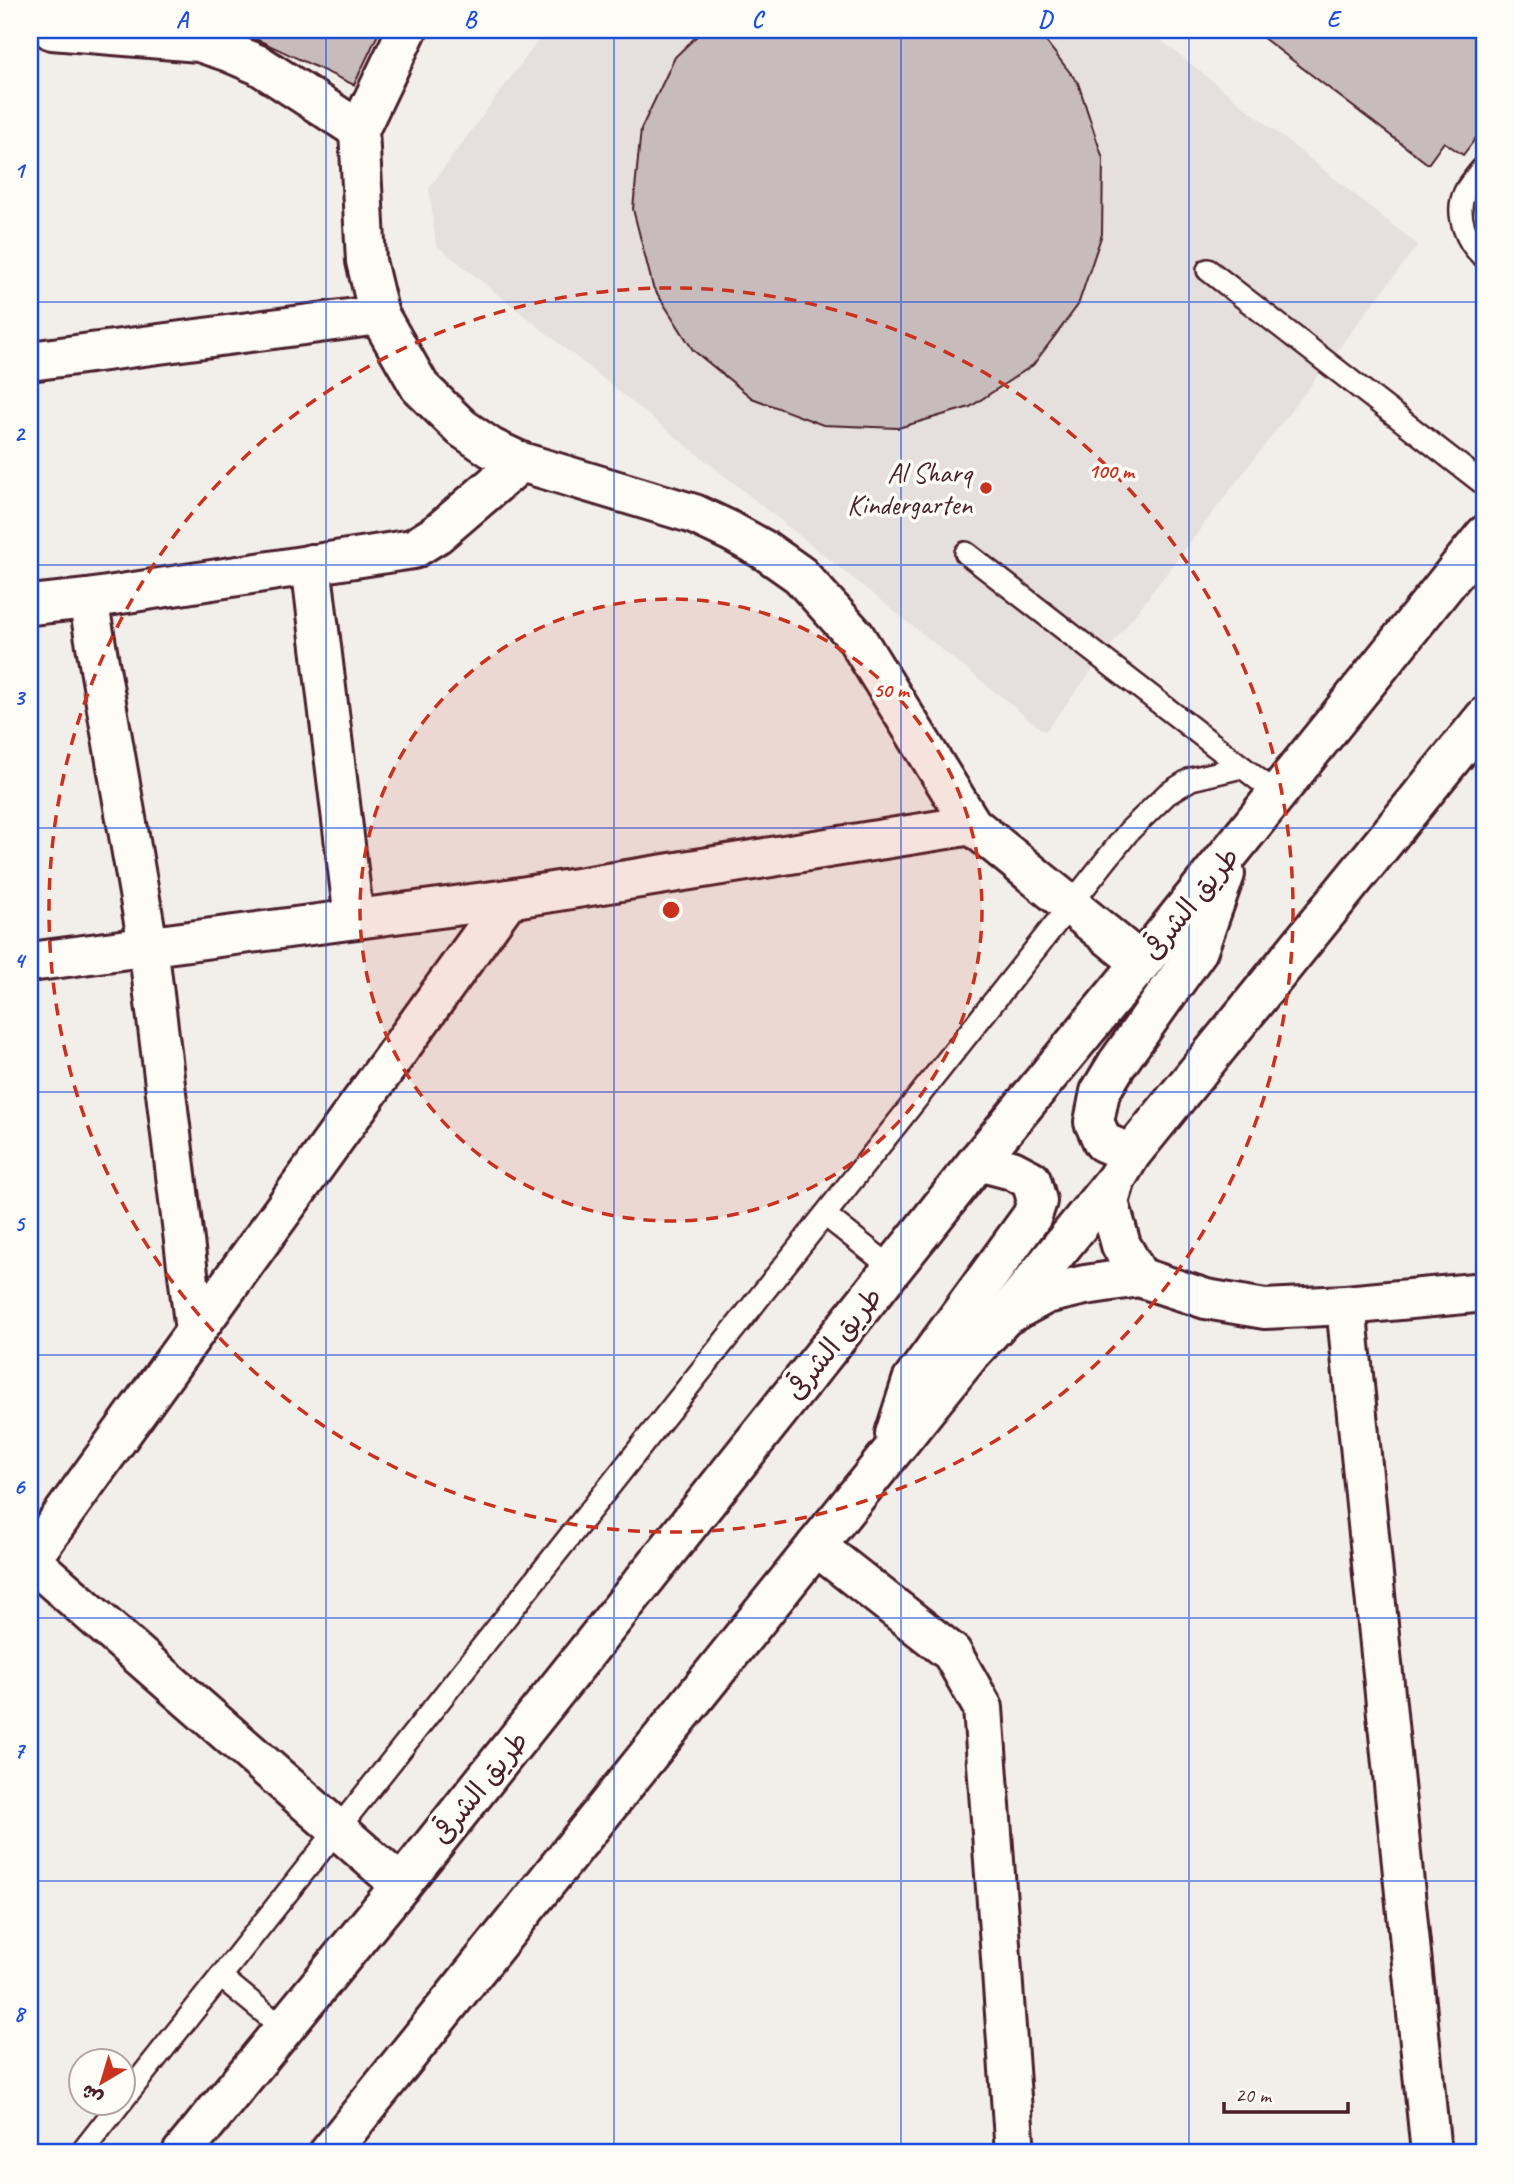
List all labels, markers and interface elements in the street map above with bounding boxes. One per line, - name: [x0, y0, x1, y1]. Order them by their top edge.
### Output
- text: A: [176, 5, 190, 34]
- text: B: [464, 5, 478, 34]
- text: C: [752, 5, 766, 34]
- text: D: [1038, 5, 1054, 34]
- text: E: [1327, 5, 1343, 34]
- text: 1: [14, 156, 27, 185]
- text: 2: [14, 419, 27, 448]
- place label: Al Sharq Kindergarten: [847, 455, 973, 522]
- text: 100 m: [1088, 458, 1136, 484]
- marker: Al Sharq Kindergarten: [978, 480, 994, 496]
- text: 50 m: [873, 677, 911, 703]
- text: 3: [14, 683, 27, 712]
- street label: طريق الشرقى: [1134, 840, 1247, 967]
- centre of rings: [659, 898, 683, 922]
- text: 4: [14, 946, 27, 975]
- text: 5: [14, 1209, 26, 1238]
- street label: طريق الشرقى: [777, 1280, 890, 1407]
- text: 6: [14, 1472, 27, 1501]
- street label: طريق الشرقى: [423, 1724, 536, 1851]
- text: 7: [14, 1736, 27, 1765]
- text: 8: [14, 1999, 27, 2028]
- north arrow: [66, 2046, 136, 2116]
- scale bar: [1224, 2071, 1349, 2115]
- text: ش: [76, 2079, 108, 2110]
- text: 20 m: [1235, 2082, 1273, 2108]

